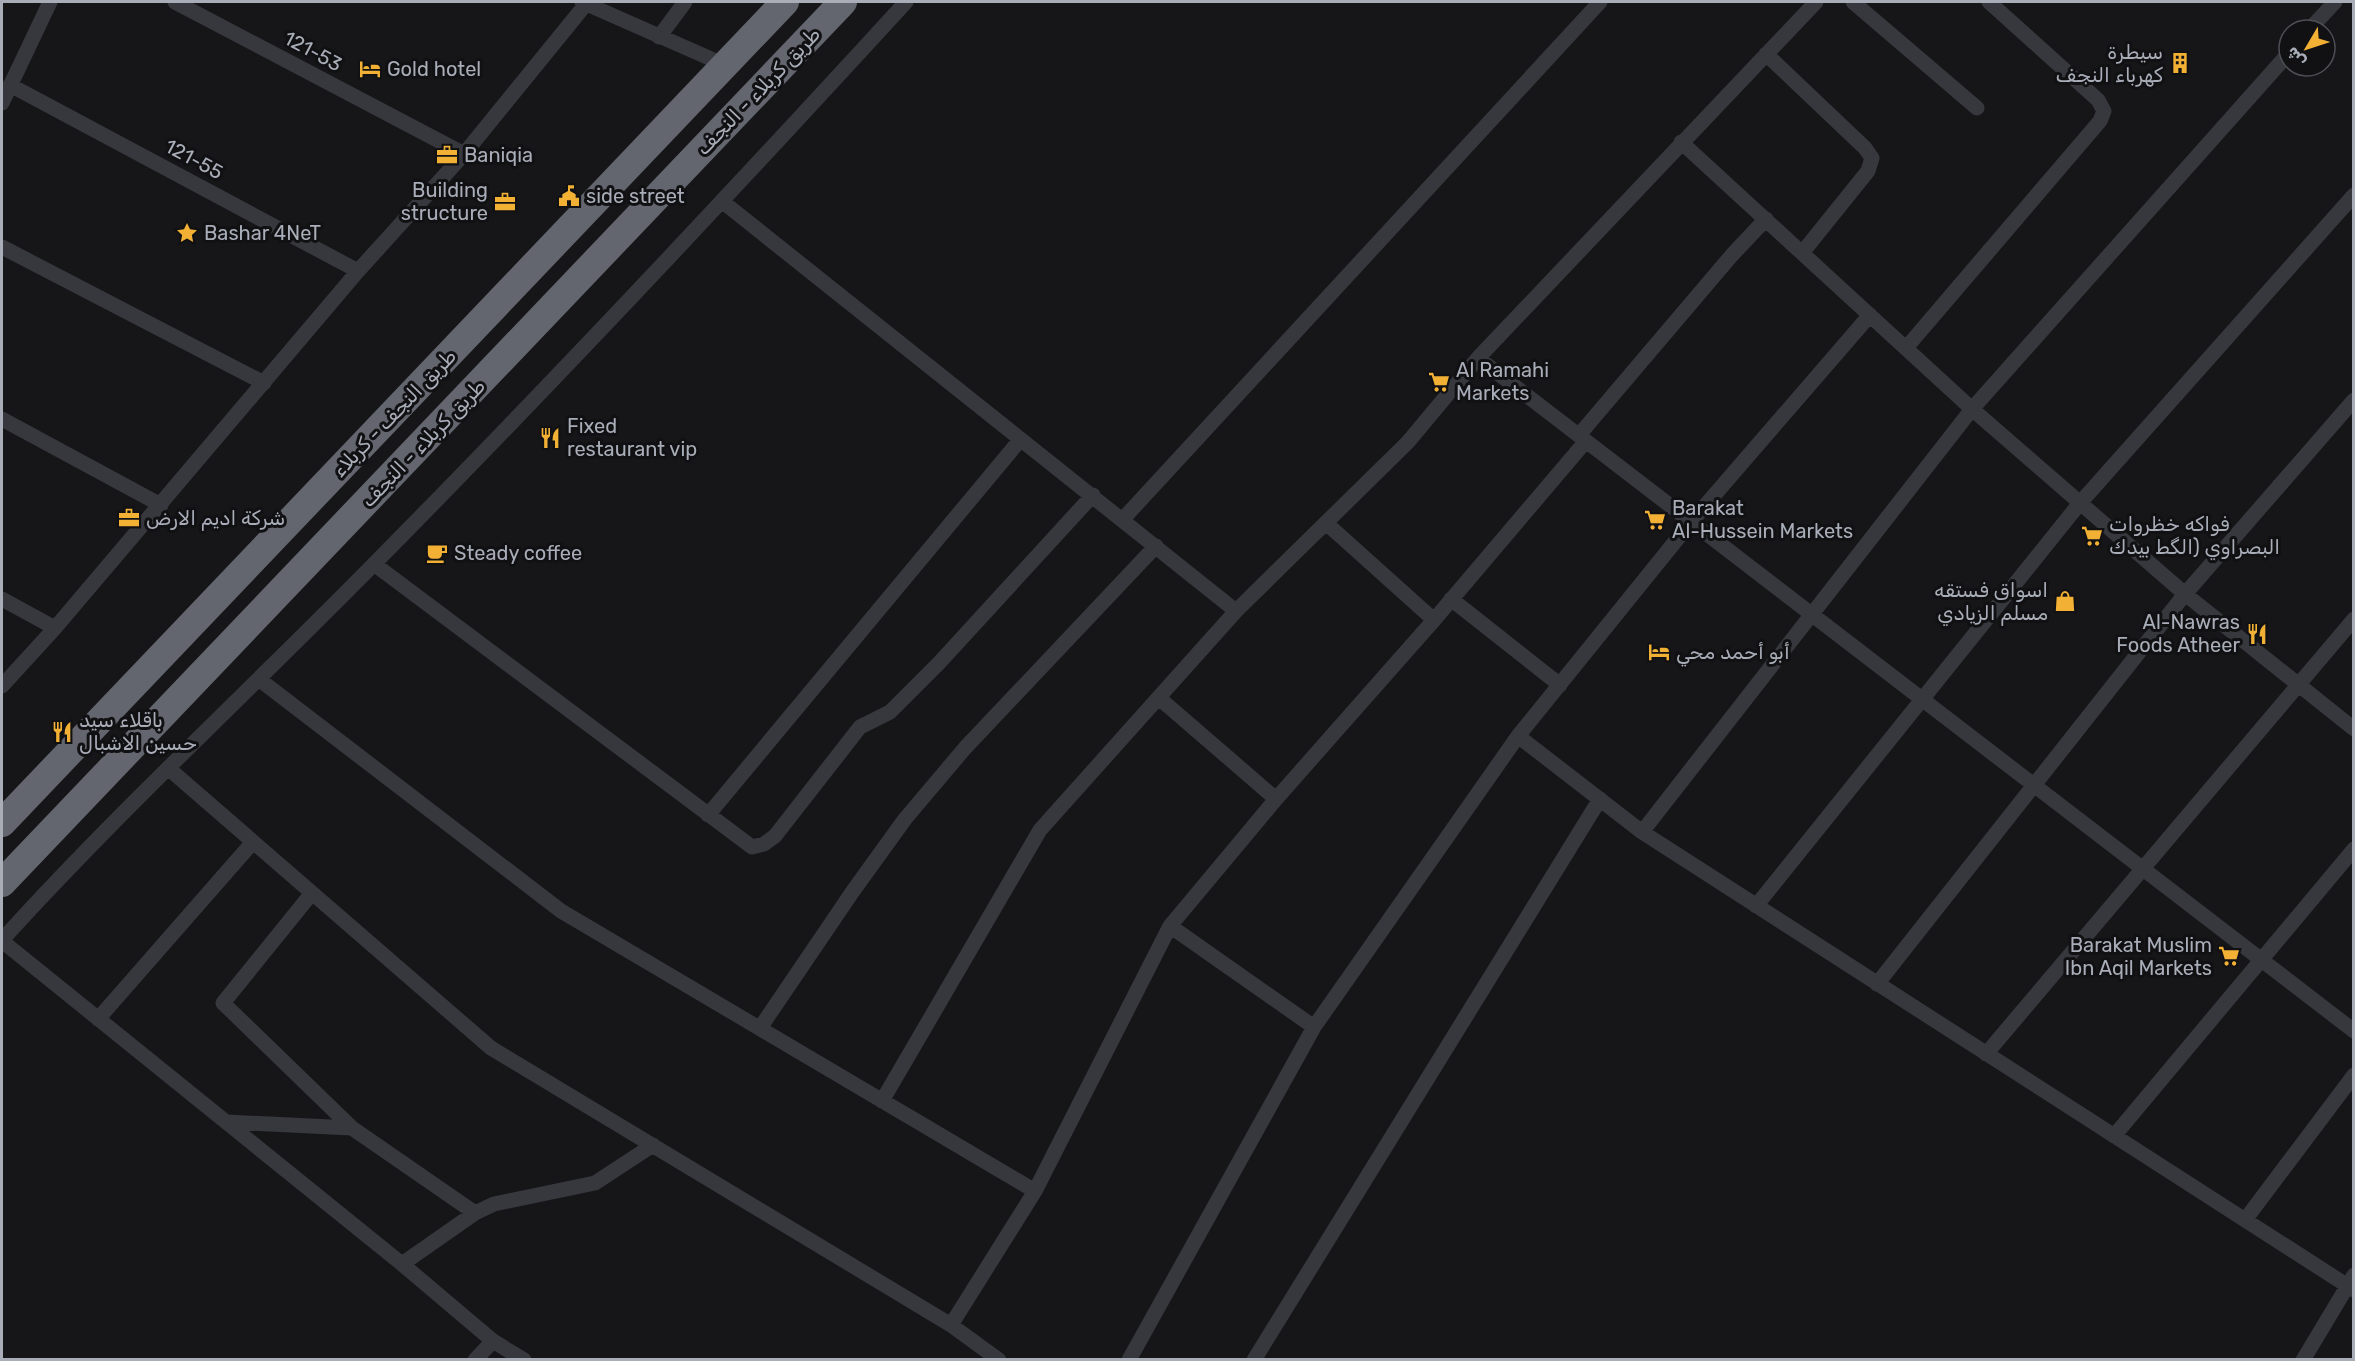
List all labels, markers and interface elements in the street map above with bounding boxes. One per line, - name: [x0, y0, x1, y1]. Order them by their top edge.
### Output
- north arrow: [2277, 18, 2337, 78]
- street label: طريق کربلاء - النجف: [691, 22, 825, 160]
- street label: 121-53: [280, 26, 346, 76]
- place label: سيطرة كهرباء النجف: [2055, 40, 2163, 87]
- text: ش: [2282, 43, 2309, 71]
- building icon: سيطرة كهرباء النجف: [2168, 51, 2192, 75]
- hotel icon: Gold hotel: [358, 57, 382, 81]
- place label: Gold hotel: [387, 57, 481, 81]
- street label: 121-55: [161, 134, 227, 184]
- office icon: Baniqia: [435, 143, 459, 167]
- place label: Baniqia: [464, 143, 533, 167]
- place label: Building structure: [401, 178, 488, 225]
- public building icon: side street: [557, 184, 581, 208]
- place label: side street: [586, 184, 685, 208]
- office icon: Building structure: [493, 190, 517, 214]
- place icon: Bashar 4NeT: [175, 221, 199, 245]
- place label: Bashar 4NeT: [204, 221, 321, 245]
- street label: طريق النجف - کربلاء: [327, 344, 461, 482]
- place label: Al Ramahi Markets: [1456, 358, 1549, 405]
- supermarket icon: Al Ramahi Markets: [1427, 370, 1451, 394]
- street label: طريق کربلاء - النجف: [356, 374, 490, 512]
- place label: Fixed restaurant vip: [567, 414, 697, 461]
- restaurant icon: Fixed restaurant vip: [538, 426, 562, 450]
- place label: Barakat Al-Hussein Markets: [1672, 496, 1853, 543]
- office icon: شركة اديم الارض: [117, 506, 141, 530]
- place label: شركة اديم الارض: [146, 506, 285, 531]
- supermarket icon: Barakat Al-Hussein Markets: [1643, 508, 1667, 532]
- place label: فواكه خظروات البصراوي (الگط بيدك: [2109, 512, 2280, 561]
- supermarket icon: فواكه خظروات البصراوي (الگط بيدك: [2080, 524, 2104, 548]
- cafe icon: Steady coffee: [425, 541, 449, 565]
- place label: Steady coffee: [454, 541, 582, 565]
- place label: اسواق فستقه مسلم الزيادي: [1934, 578, 2048, 627]
- shop icon: اسواق فستقه مسلم الزيادي: [2053, 589, 2077, 613]
- place label: Al-Nawras Foods Atheer: [2116, 610, 2240, 657]
- restaurant icon: Al-Nawras Foods Atheer: [2245, 622, 2269, 646]
- hotel icon: أبو أحمد محي: [1647, 640, 1671, 664]
- place label: أبو أحمد محي: [1676, 640, 1790, 667]
- place label: باقلاء سيد حسين الاشبال: [79, 708, 197, 755]
- restaurant icon: باقلاء سيد حسين الاشبال: [50, 720, 74, 744]
- place label: Barakat Muslim Ibn Aqil Markets: [2065, 933, 2212, 980]
- supermarket icon: Barakat Muslim Ibn Aqil Markets: [2217, 944, 2241, 968]

